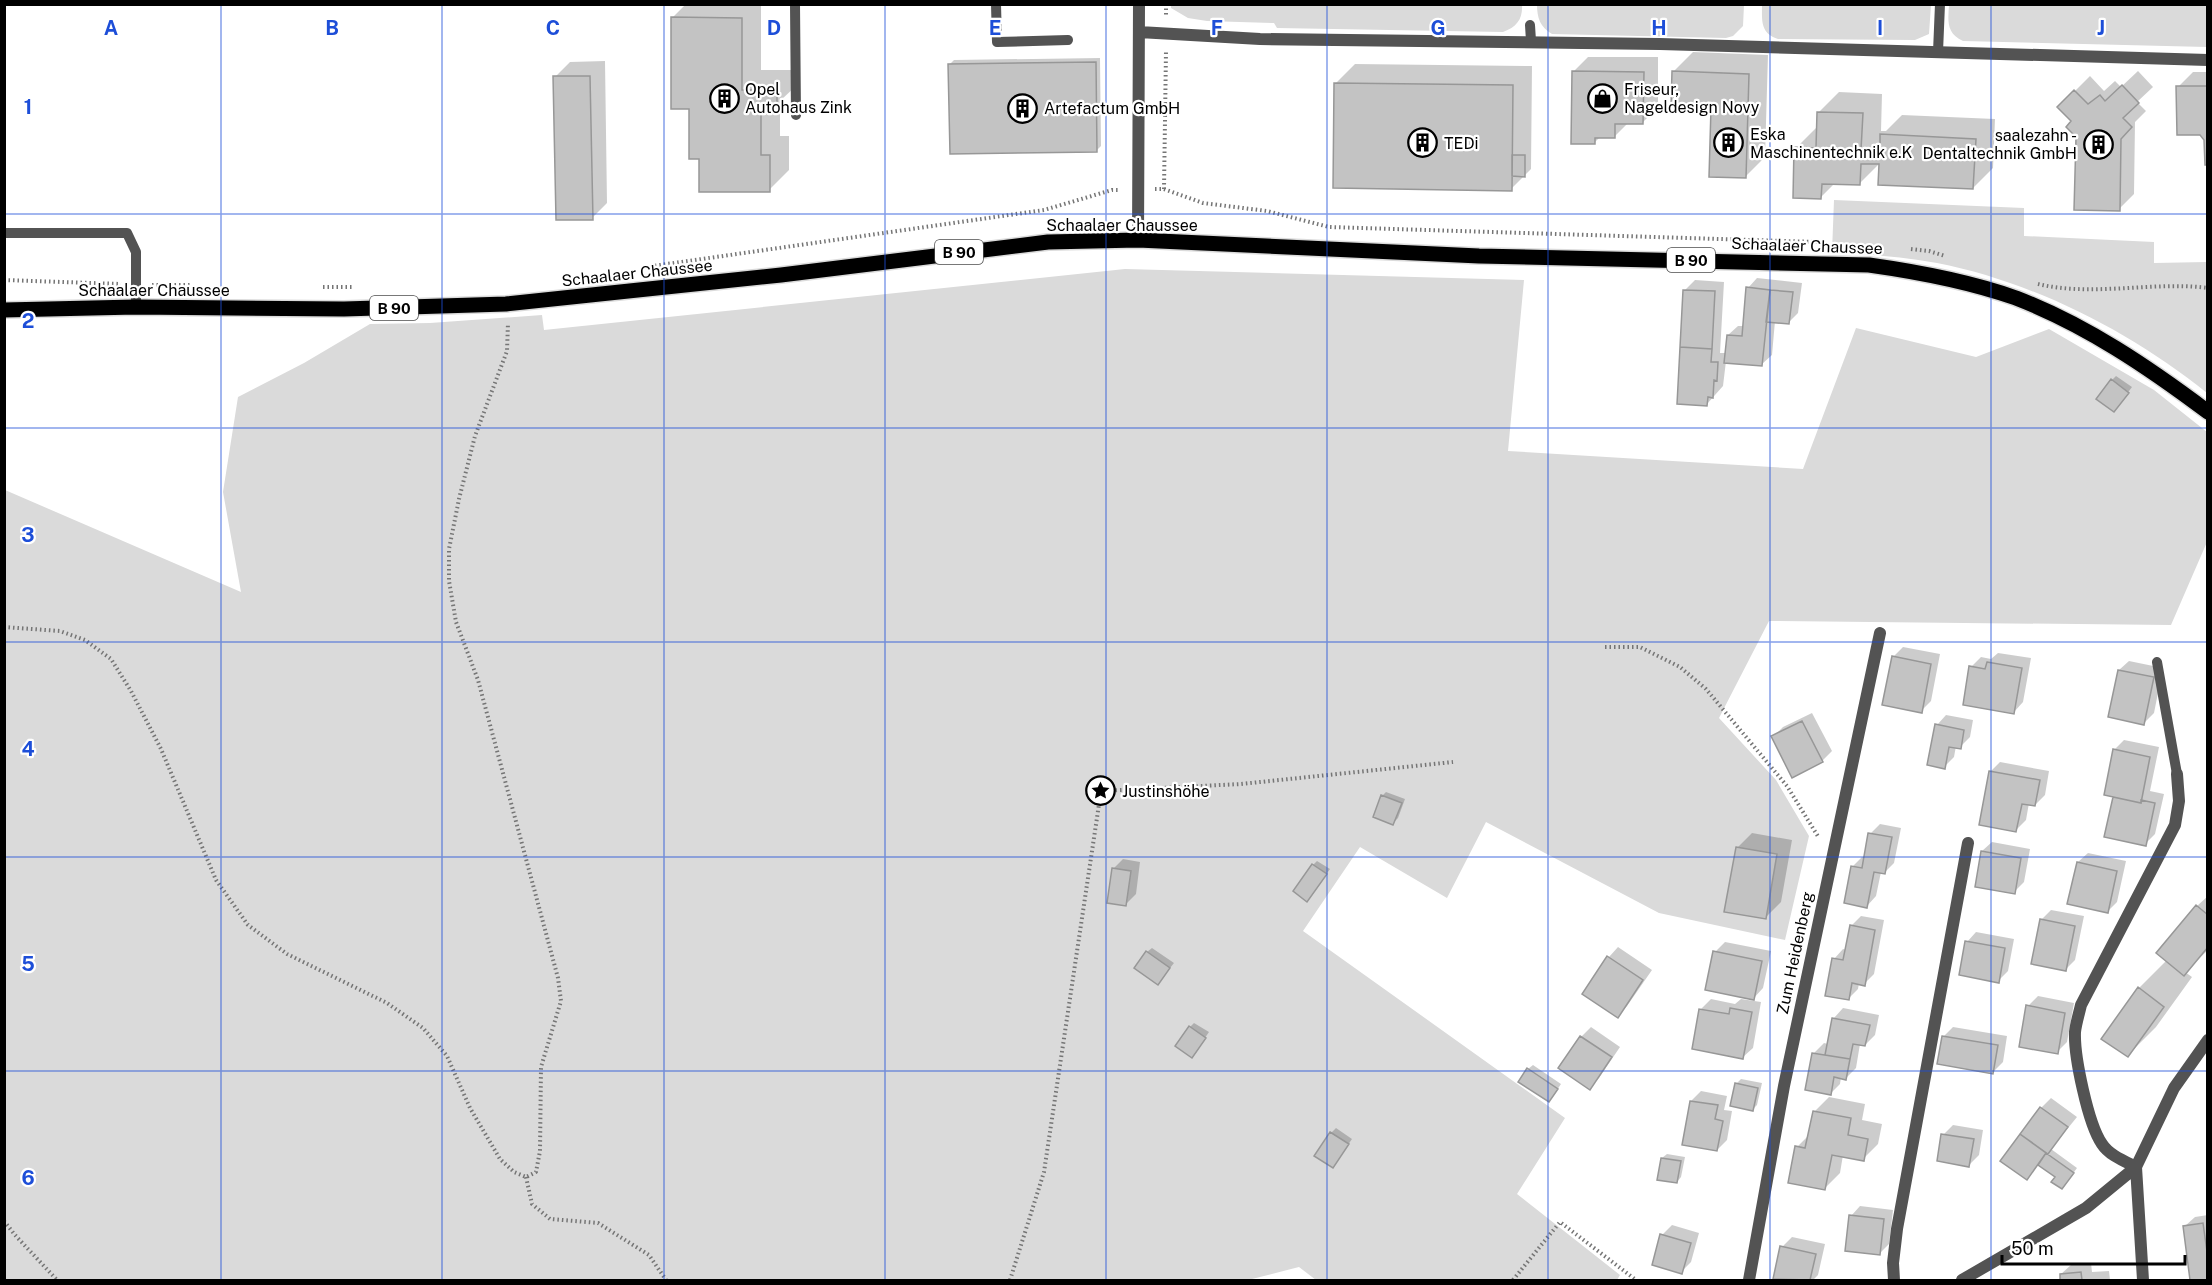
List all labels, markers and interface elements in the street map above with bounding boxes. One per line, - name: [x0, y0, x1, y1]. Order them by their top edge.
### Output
- text: A: [104, 16, 118, 40]
- text: B: [325, 16, 339, 40]
- text: C: [546, 16, 560, 40]
- text: D: [767, 16, 781, 40]
- text: E: [989, 16, 1001, 40]
- text: F: [1211, 16, 1223, 40]
- text: G: [1430, 16, 1446, 40]
- text: H: [1651, 16, 1667, 40]
- text: I: [1877, 16, 1883, 40]
- text: J: [2097, 16, 2105, 40]
- place label: Opel Autohaus Zink: [745, 80, 852, 117]
- place label: Friseur, Nageldesign Novy: [1624, 80, 1760, 117]
- building icon: Opel Autohaus Zink: [708, 82, 740, 114]
- shop icon: Friseur, Nageldesign Novy: [1587, 82, 1619, 114]
- building icon: Artefactum GmbH: [1007, 92, 1039, 124]
- text: 1: [24, 95, 32, 119]
- place label: Artefactum GmbH: [1044, 99, 1180, 118]
- place label: Eska Maschinentechnik e.K: [1750, 125, 1913, 162]
- place label: saalezahn - Dentaltechnik GmbH: [1922, 126, 2077, 163]
- building icon: TEDi: [1407, 127, 1439, 159]
- building icon: Eska Maschinentechnik e.K: [1713, 127, 1745, 159]
- building icon: saalezahn - Dentaltechnik GmbH: [2082, 128, 2114, 160]
- place label: TEDi: [1444, 134, 1479, 153]
- street label: Schaalaer Chaussee: [1046, 216, 1198, 235]
- street label: Schaalaer Chaussee: [1731, 234, 1883, 258]
- road number: B 90: [935, 240, 983, 264]
- road number: B 90: [1667, 248, 1715, 272]
- street label: Schaalaer Chaussee: [561, 256, 713, 290]
- street label: Schaalaer Chaussee: [78, 281, 230, 300]
- road number: B 90: [370, 296, 418, 320]
- text: 2: [22, 309, 34, 333]
- text: 3: [21, 523, 35, 547]
- text: 4: [21, 737, 35, 761]
- place icon: Justinshöhe: [1085, 775, 1117, 807]
- place label: Justinshöhe: [1122, 782, 1210, 801]
- street label: Zum Heidenberg: [1773, 890, 1817, 1016]
- text: 5: [21, 952, 35, 976]
- text: 6: [21, 1166, 35, 1190]
- scale bar: [2002, 1228, 2185, 1266]
- text: 50 m: [2011, 1238, 2054, 1259]

